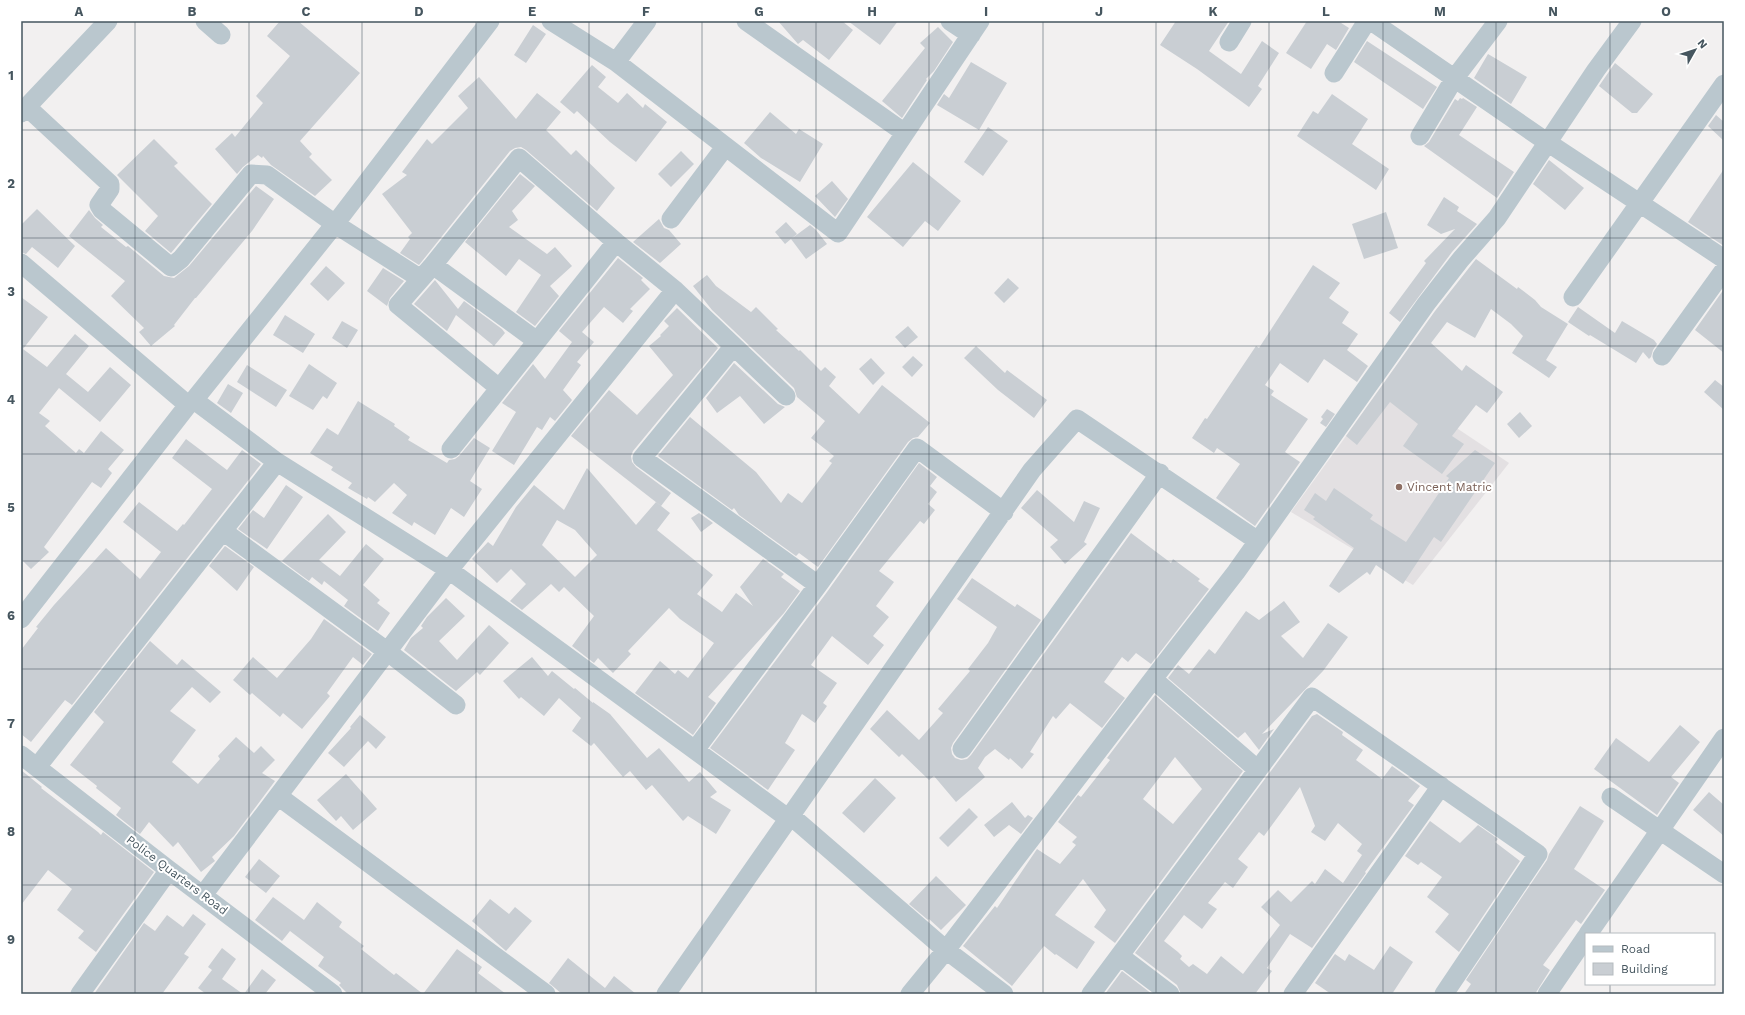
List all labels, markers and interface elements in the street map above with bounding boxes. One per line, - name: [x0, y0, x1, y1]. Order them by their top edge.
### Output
- text: A: [75, 4, 84, 19]
- text: B: [188, 4, 197, 19]
- text: C: [302, 4, 311, 19]
- text: D: [414, 4, 424, 19]
- text: E: [528, 4, 536, 19]
- text: F: [642, 4, 650, 19]
- text: G: [754, 4, 764, 19]
- text: H: [867, 4, 877, 19]
- text: I: [984, 4, 988, 19]
- text: J: [1095, 4, 1103, 19]
- text: K: [1208, 4, 1218, 19]
- text: L: [1322, 4, 1330, 19]
- text: M: [1434, 4, 1446, 19]
- text: N: [1548, 4, 1558, 19]
- text: O: [1661, 4, 1671, 19]
- north arrow: [1675, 30, 1715, 70]
- text: N: [1695, 37, 1710, 51]
- text: 1: [8, 68, 14, 83]
- text: 2: [7, 176, 15, 191]
- text: 3: [7, 284, 15, 299]
- text: 4: [7, 392, 16, 407]
- place label: Vincent Matric: [1407, 480, 1492, 494]
- marker: Vincent Matric: [1394, 482, 1404, 492]
- text: 5: [7, 500, 15, 515]
- text: 6: [7, 608, 15, 623]
- text: 7: [7, 716, 15, 731]
- text: 8: [7, 824, 15, 839]
- street label: Police Quarters Road: [124, 832, 230, 918]
- text: 9: [7, 932, 15, 947]
- legend: [1585, 933, 1715, 985]
- text: Road: [1621, 942, 1650, 956]
- text: Building: [1621, 962, 1668, 976]

